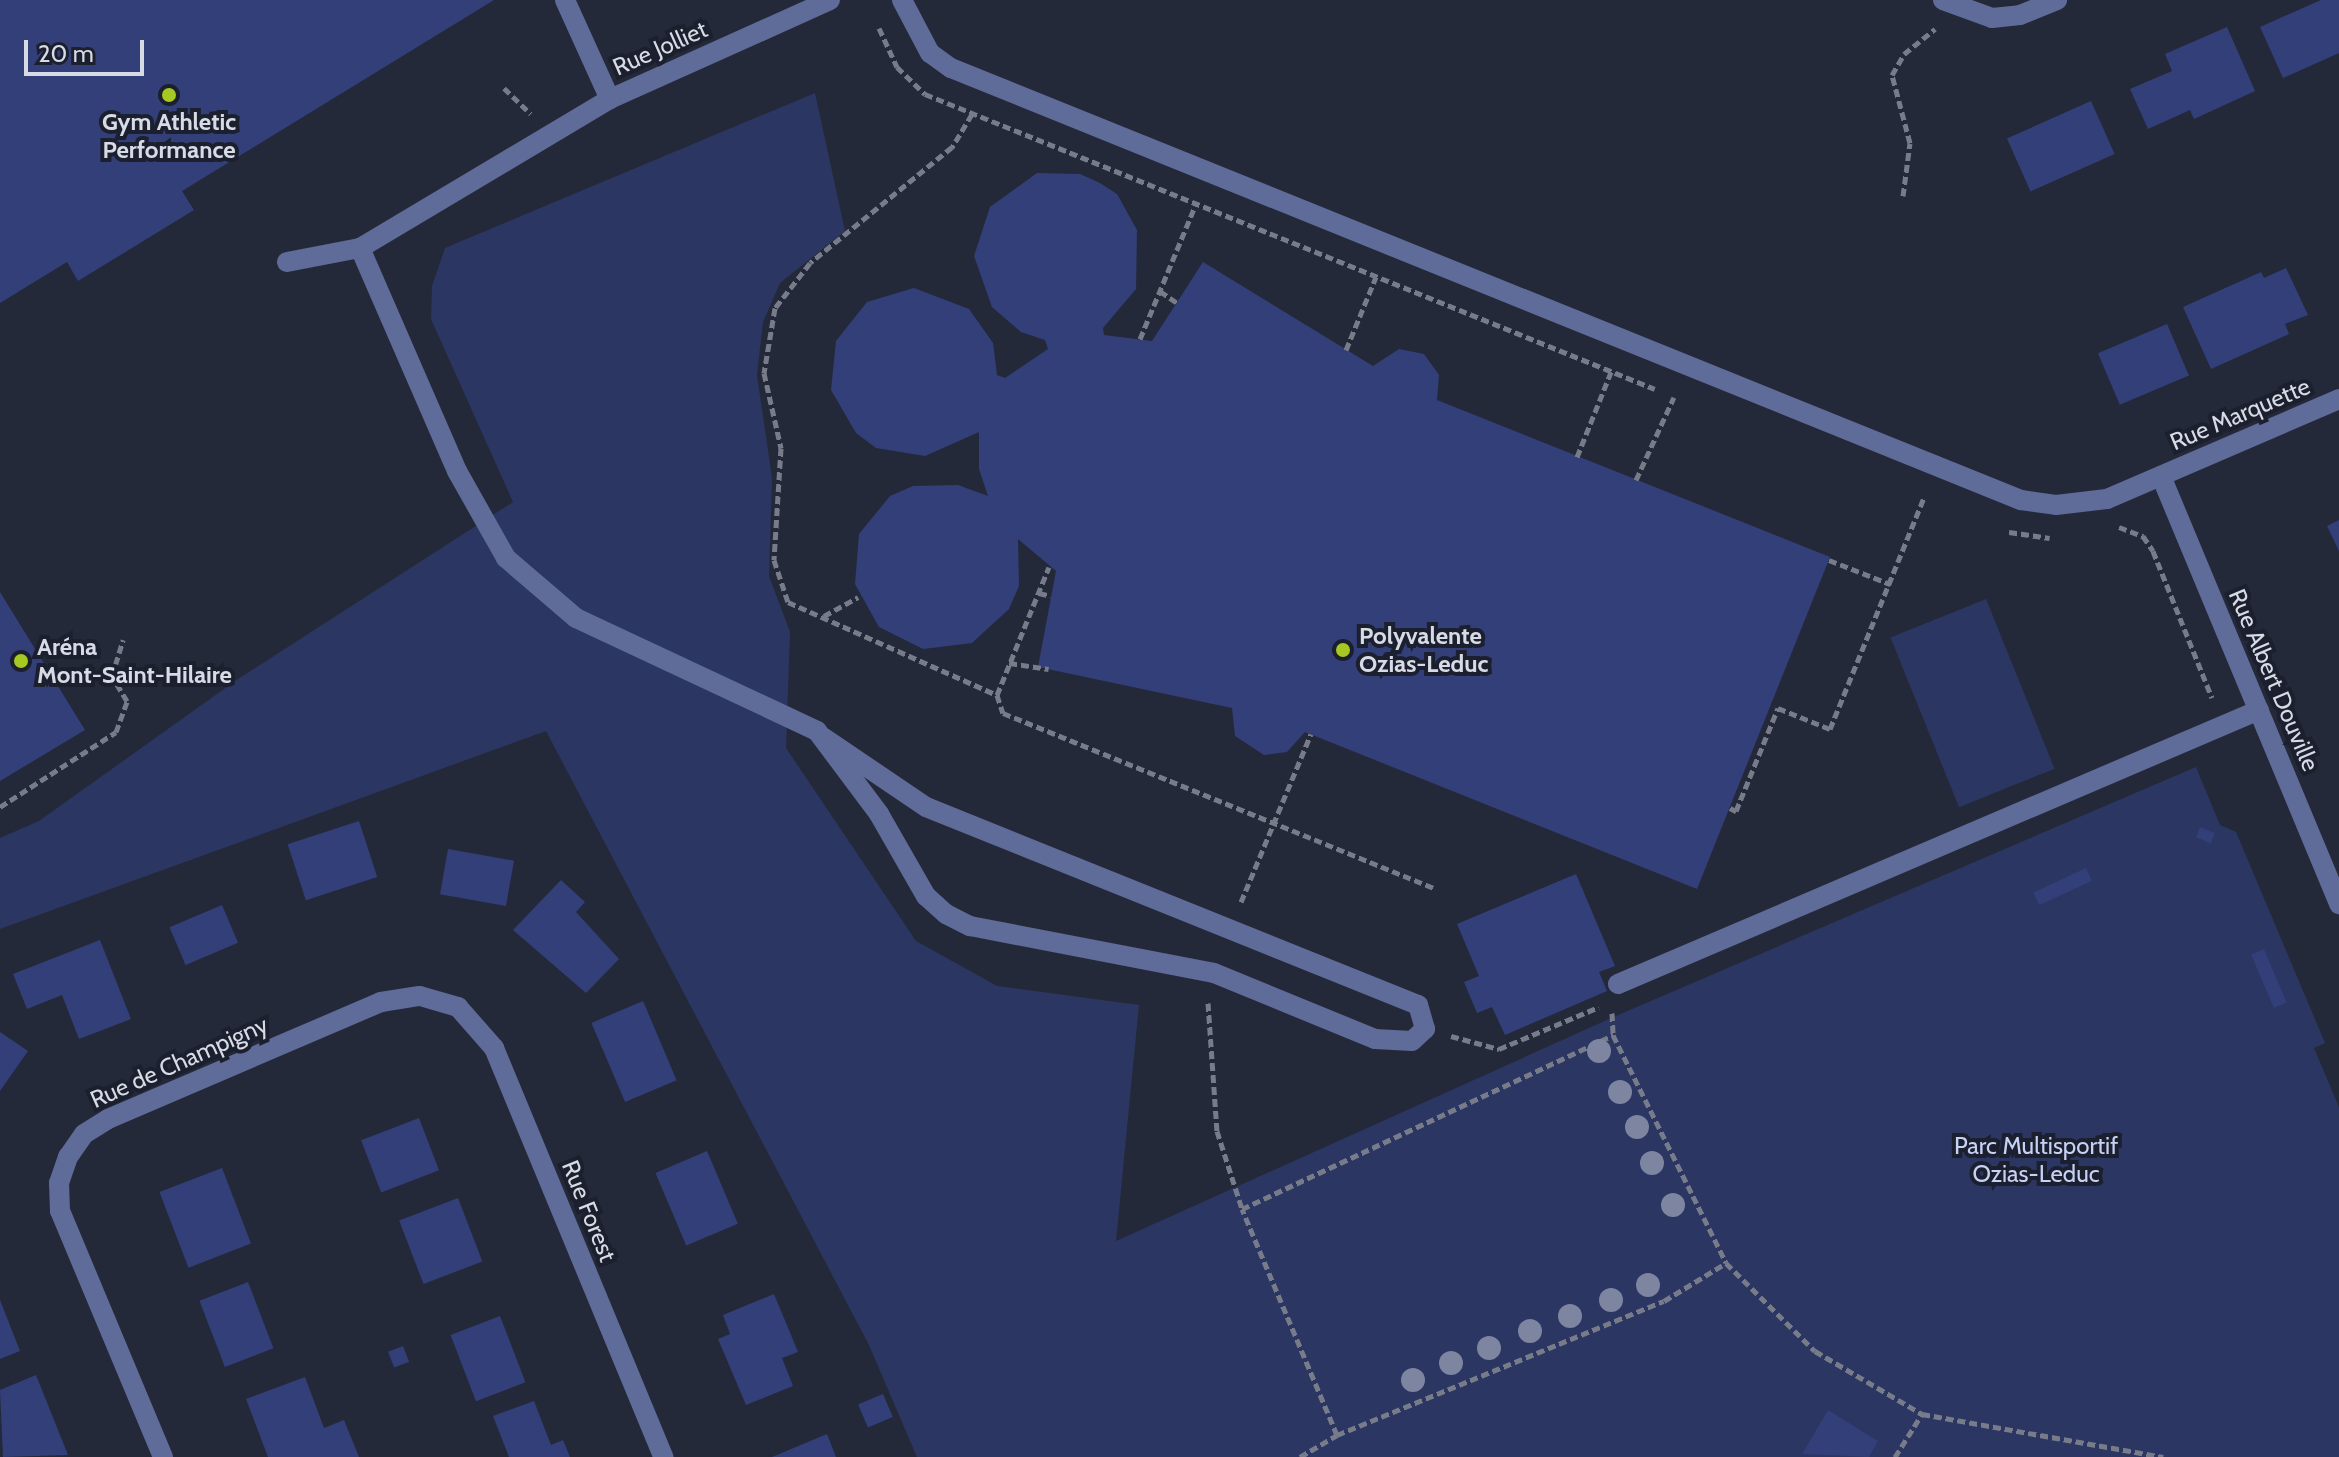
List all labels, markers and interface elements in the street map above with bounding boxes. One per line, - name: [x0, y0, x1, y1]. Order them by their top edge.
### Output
- street label: Rue Jolliet: [608, 14, 712, 82]
- scale bar: [28, 24, 148, 74]
- text: 20 m: [38, 39, 94, 68]
- marker: Gym Athletic Performance: [160, 86, 178, 104]
- place label: Gym Athletic Performance: [102, 108, 236, 164]
- street label: Rue Marquette: [2166, 372, 2314, 456]
- street label: Rue Albert Douville: [2223, 585, 2325, 775]
- place label: Polyvalente Ozias-Leduc: [1359, 622, 1488, 678]
- place label: Aréna Mont-Saint-Hilaire: [37, 633, 232, 689]
- marker: Polyvalente Ozias-Leduc: [1334, 641, 1352, 659]
- marker: Aréna Mont-Saint-Hilaire: [12, 652, 30, 670]
- street label: Rue de Champigny: [86, 1010, 272, 1114]
- park label: Parc Multisportif Ozias-Leduc: [1954, 1132, 2118, 1188]
- street label: Rue Forest: [556, 1156, 622, 1266]

